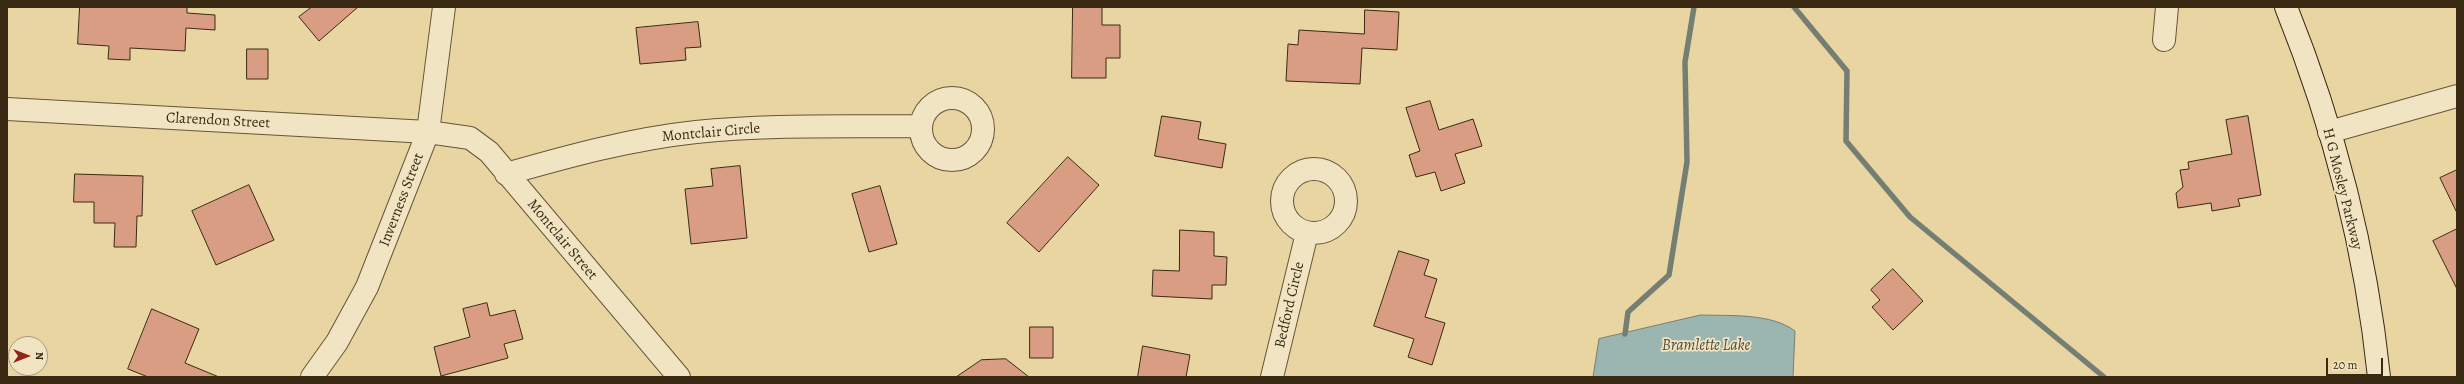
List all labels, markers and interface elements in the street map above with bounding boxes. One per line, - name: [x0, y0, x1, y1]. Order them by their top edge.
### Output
- street label: Clarendon Street: [166, 109, 270, 133]
- street label: Montclair Circle: [661, 120, 761, 146]
- street label: H G Mosley Parkway: [2318, 126, 2366, 252]
- street label: Inverness Street: [376, 151, 428, 249]
- street label: Montclair Street: [523, 196, 601, 284]
- street label: Bedford Circle: [1271, 260, 1309, 350]
- north arrow: [8, 336, 48, 376]
- water label: Bramlette Lake: [1662, 336, 1750, 356]
- scale bar: [2328, 350, 2385, 376]
- text: N: [32, 352, 47, 360]
- text: 20 m: [2333, 357, 2357, 373]

